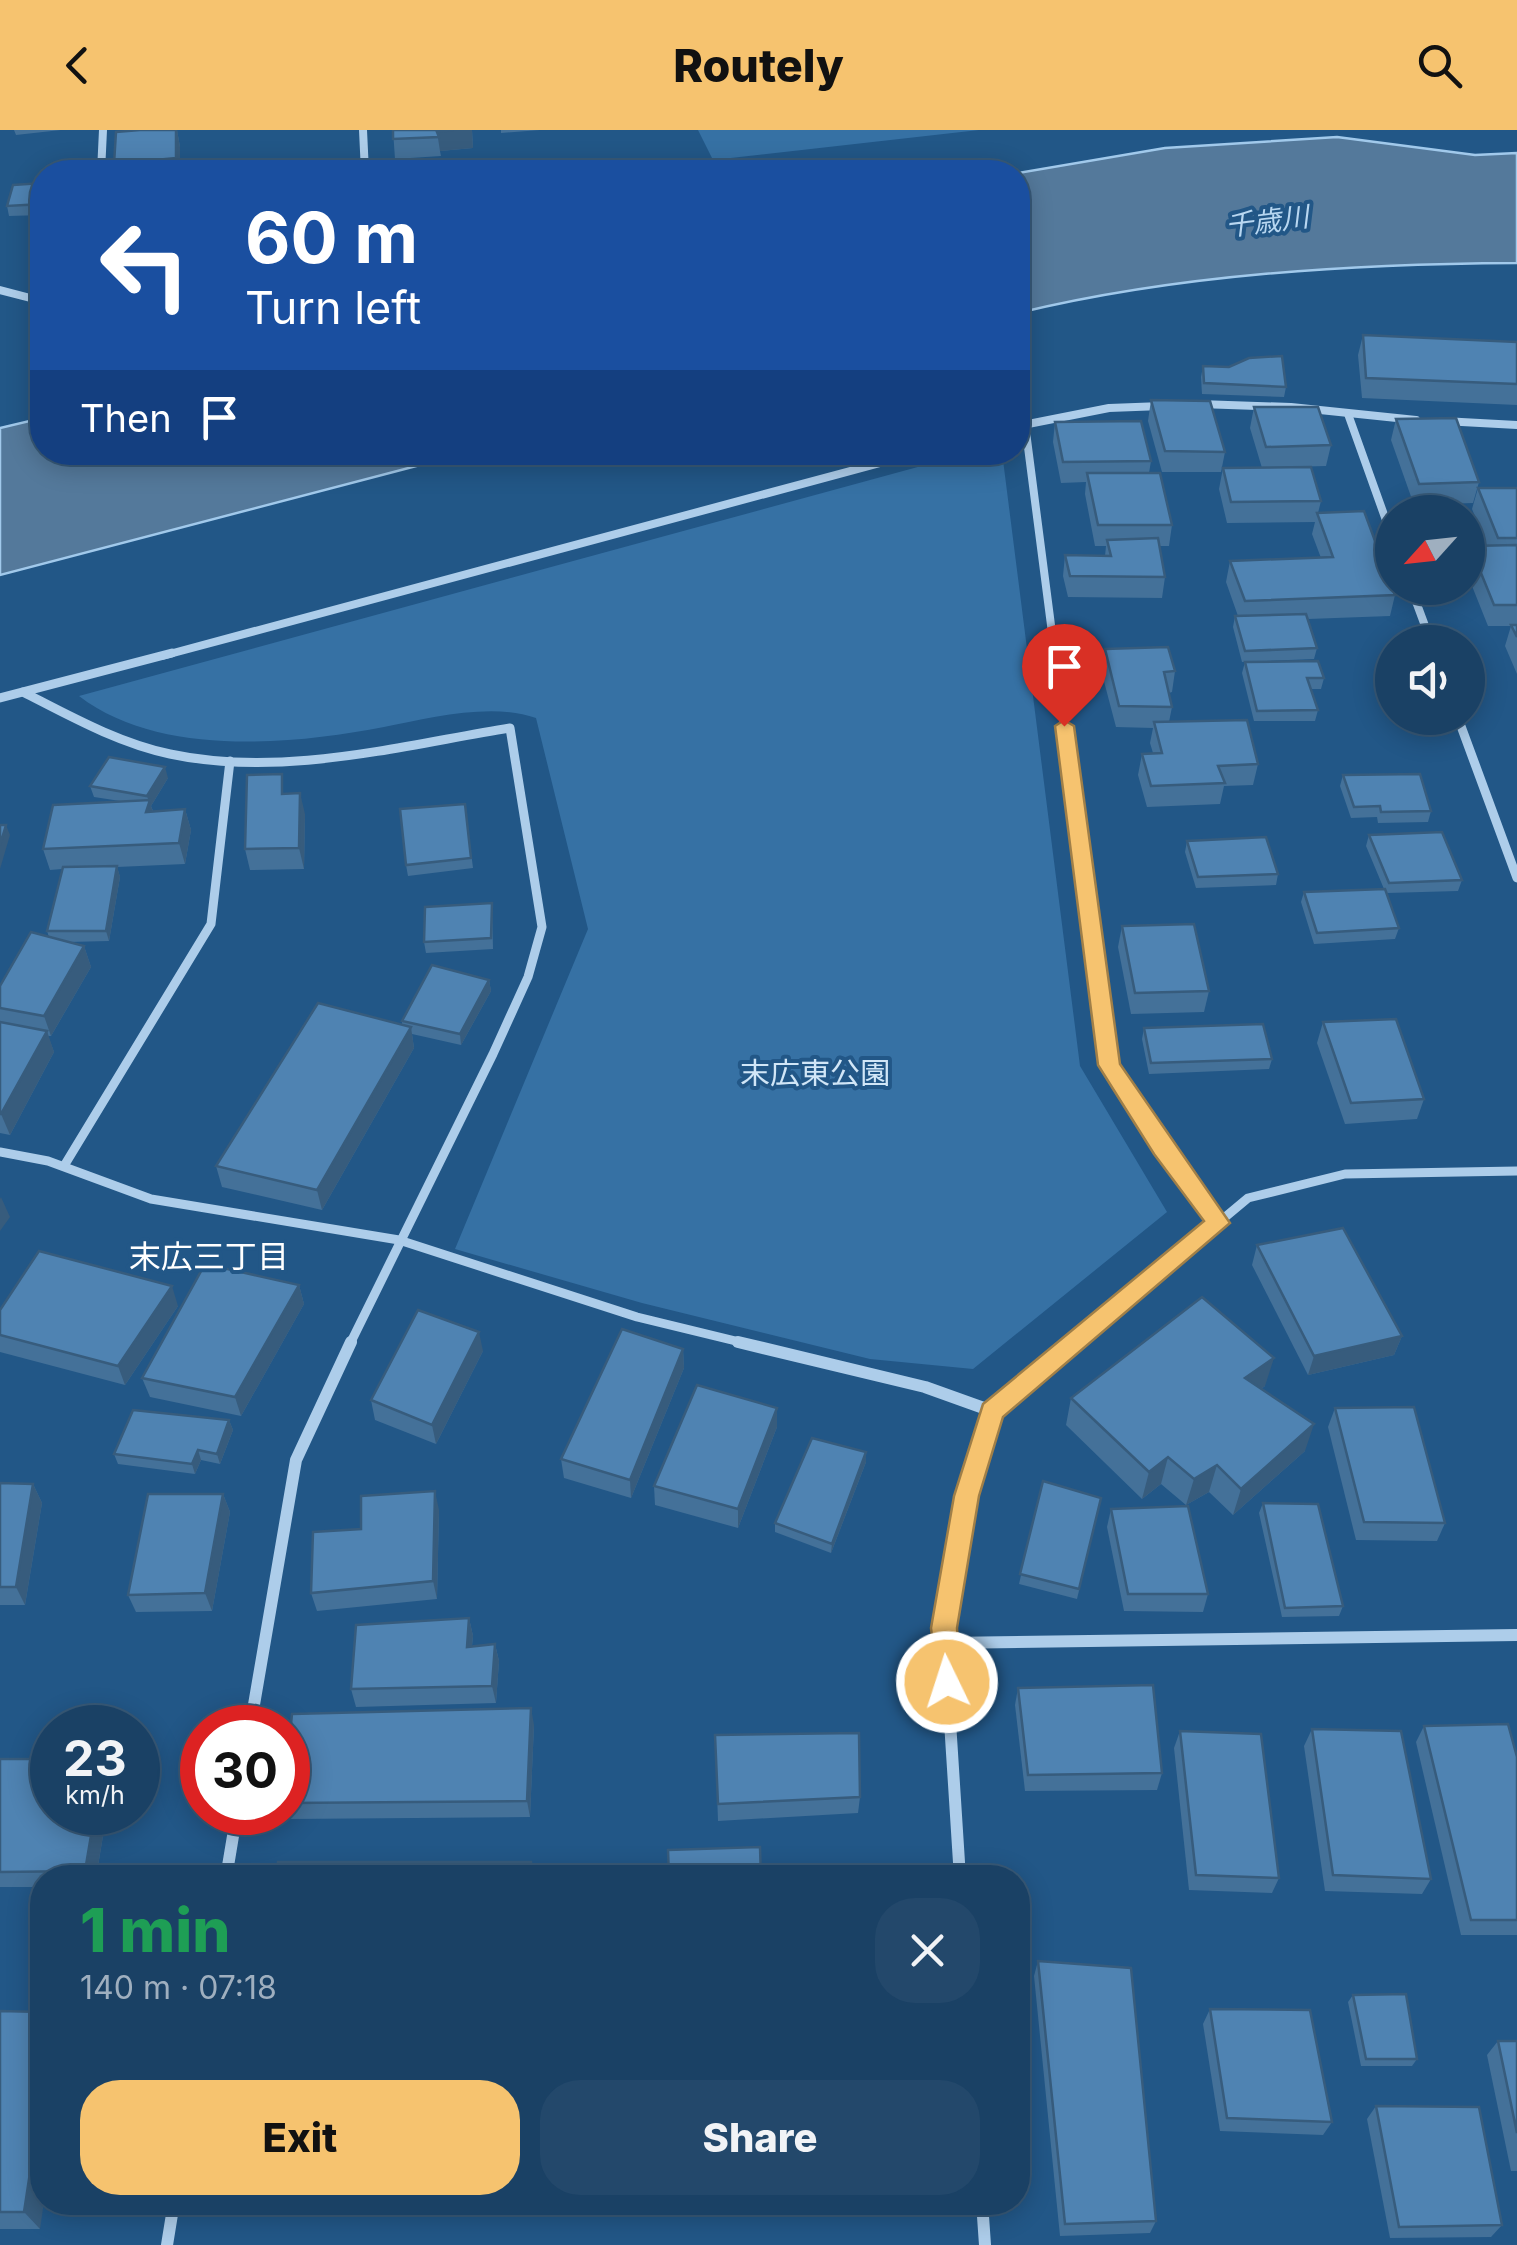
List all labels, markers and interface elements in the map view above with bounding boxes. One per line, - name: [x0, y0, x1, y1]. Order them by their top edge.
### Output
- icon: back: [50, 38, 105, 93]
- text: Routely: [673, 38, 844, 93]
- icon: search: [1412, 38, 1467, 93]
- text: 60 m: [245, 195, 418, 280]
- water label: 千歳川: [1223, 199, 1314, 243]
- icon: left: [80, 200, 210, 330]
- text: Turn left: [245, 280, 421, 335]
- icon: arrive: [192, 390, 247, 445]
- text: Then: [80, 395, 172, 441]
- north arrow: [1375, 495, 1485, 605]
- map controls: [1375, 495, 1485, 735]
- pin: [1022, 624, 1107, 727]
- button: sound: [1375, 625, 1485, 735]
- icon: arrive: [1037, 639, 1092, 694]
- park label: 末広東公園: [740, 1055, 890, 1091]
- district label: 末広三丁目: [129, 1237, 289, 1276]
- position arrow: [895, 1630, 999, 1734]
- speed limit sign: 30: [180, 1705, 310, 1835]
- text: 23: [63, 1728, 127, 1788]
- text: km/h: [65, 1780, 125, 1810]
- text: 1 min: [80, 1894, 230, 1966]
- button: close: [875, 1898, 980, 2003]
- text: 140 m · 07:18: [80, 1968, 277, 2007]
- button: Exit: [80, 2080, 520, 2195]
- button: Share: [540, 2080, 980, 2195]

